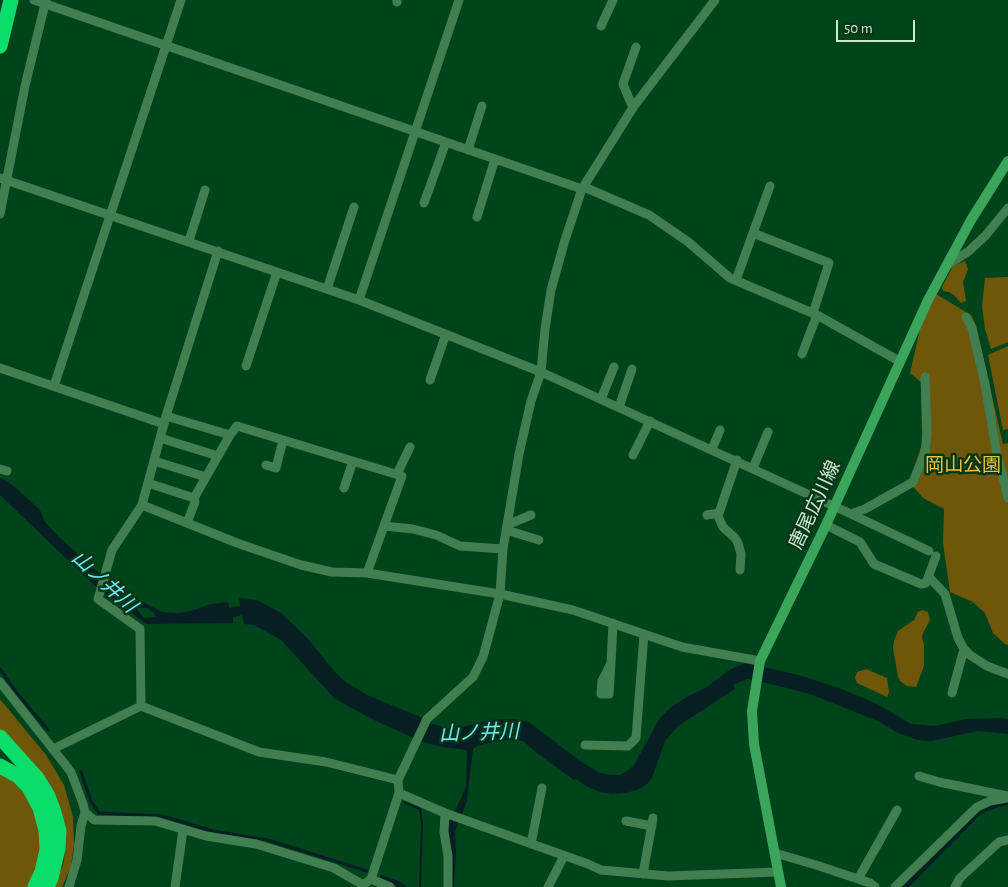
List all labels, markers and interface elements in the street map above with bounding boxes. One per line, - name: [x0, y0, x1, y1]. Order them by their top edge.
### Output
- scale bar: [838, 10, 917, 42]
- text: 50 m: [844, 21, 873, 36]
- park label: 岡山公園: [925, 454, 1001, 476]
- street label: 唐尾広川線: [785, 457, 845, 553]
- water label: 山ノ井川: [67, 546, 141, 618]
- water label: 山ノ井川: [439, 720, 519, 746]

